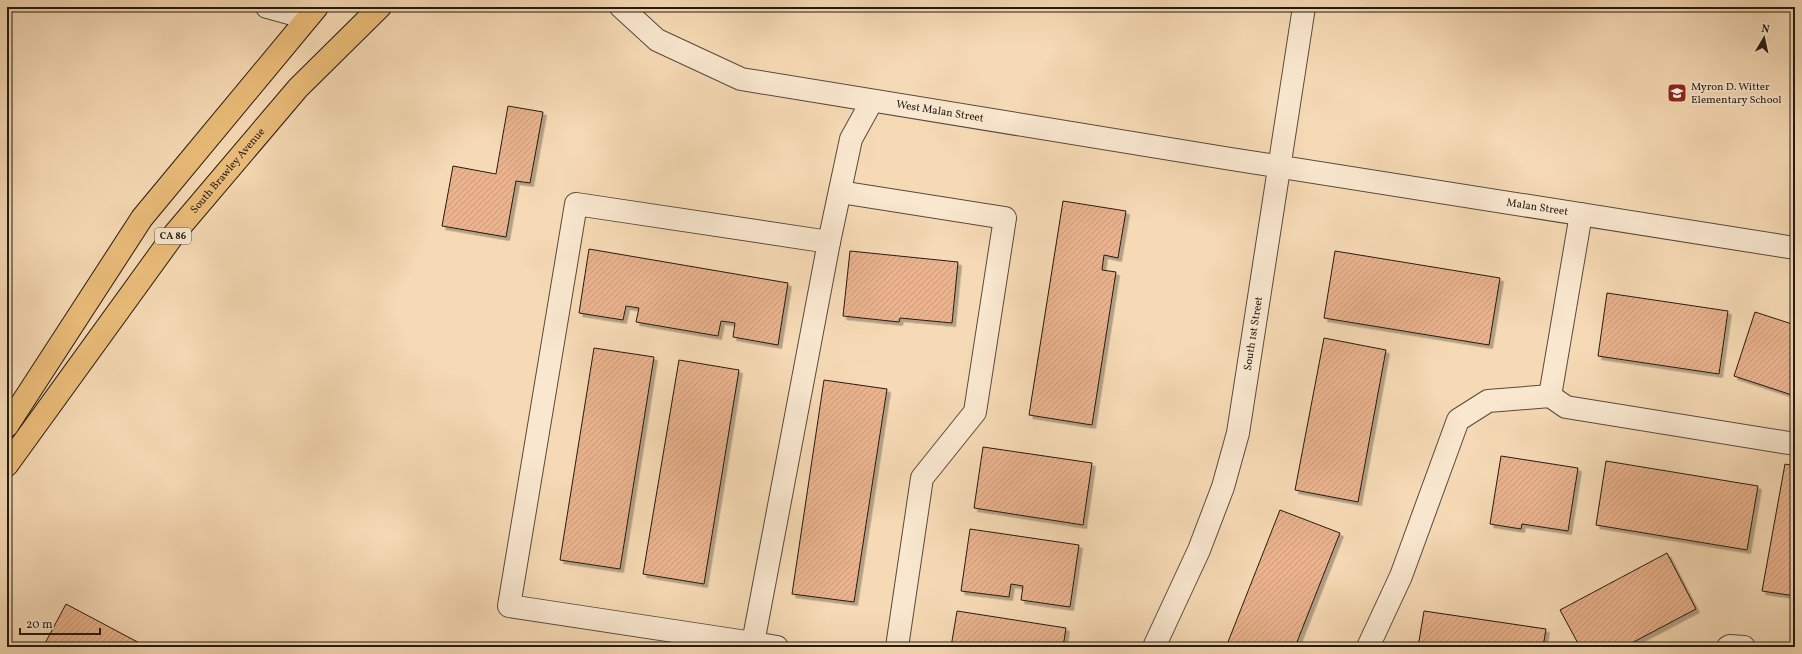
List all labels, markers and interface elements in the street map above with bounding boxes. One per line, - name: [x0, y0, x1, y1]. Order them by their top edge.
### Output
- north arrow: [1744, 18, 1784, 58]
- text: N: [1760, 22, 1770, 38]
- place label: Myron D. Witter Elementary School: [1691, 80, 1782, 108]
- school or university icon: Myron D. Witter Elementary School: [1666, 82, 1688, 104]
- street label: West Malan Street: [895, 97, 985, 126]
- street label: South Brawley Avenue: [187, 125, 268, 217]
- street label: Malan Street: [1505, 195, 1569, 220]
- road number: CA 86: [155, 228, 191, 244]
- street label: South 1st Street: [1240, 295, 1267, 372]
- scale bar: [20, 610, 100, 636]
- text: 20 m: [26, 617, 53, 633]

